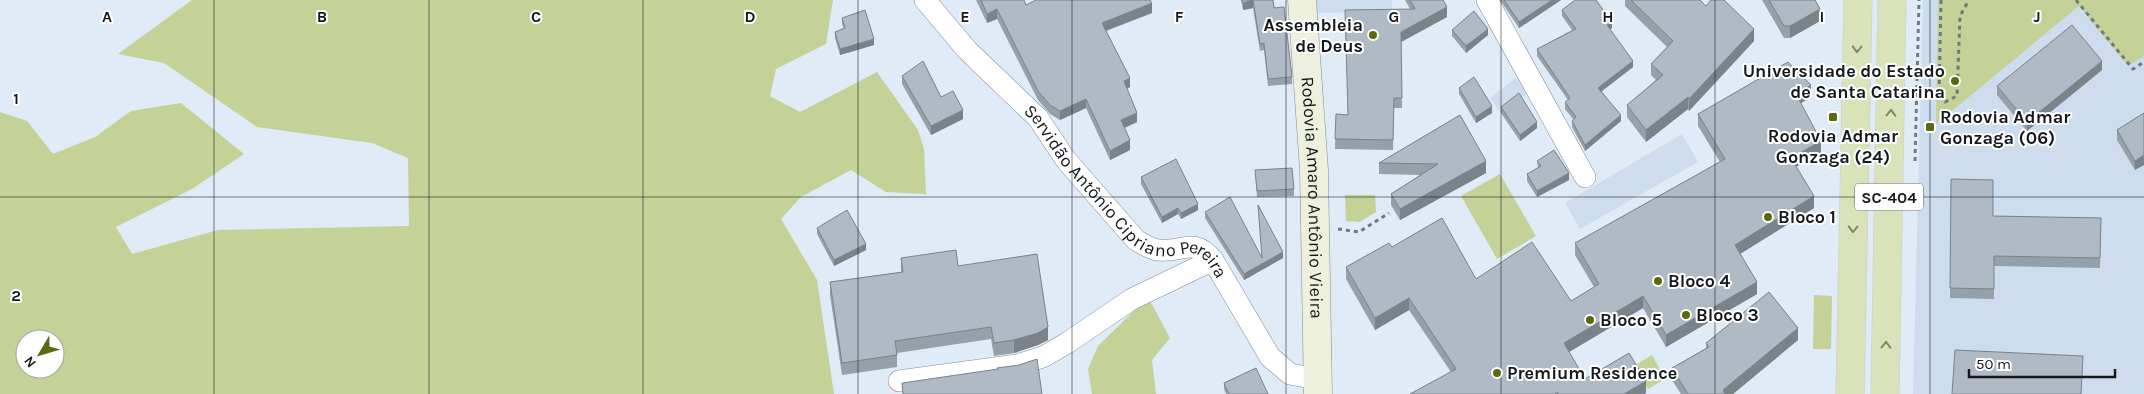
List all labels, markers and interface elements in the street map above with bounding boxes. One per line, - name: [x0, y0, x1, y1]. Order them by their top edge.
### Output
- text: A: [102, 7, 112, 26]
- text: B: [317, 7, 327, 26]
- text: C: [531, 7, 541, 26]
- text: D: [745, 7, 756, 26]
- text: E: [960, 7, 970, 26]
- text: F: [1175, 7, 1184, 26]
- text: G: [1389, 7, 1399, 26]
- text: H: [1602, 7, 1614, 26]
- text: I: [1820, 7, 1824, 26]
- text: J: [2033, 7, 2041, 26]
- place label: Assembleia de Deus: [1264, 14, 1363, 57]
- marker: Assembleia de Deus: [1367, 29, 1379, 41]
- one-way arrow: [1852, 45, 1863, 53]
- place label: Universidade do Estado de Santa Catarina: [1743, 60, 1945, 103]
- marker: Universidade do Estado de Santa Catarina: [1949, 75, 1961, 87]
- street label: Rodovia Amaro Antônio Vieira: [1296, 76, 1328, 319]
- text: 1: [13, 89, 19, 108]
- street label: Servidão Antônio Cipriano Pereira: [1020, 100, 1232, 282]
- place label: Rodovia Admar Gonzaga (06): [1940, 106, 2070, 149]
- one-way arrow: [1885, 109, 1896, 117]
- marker: Rodovia Admar Gonzaga (24): [1827, 111, 1839, 123]
- marker: Rodovia Admar Gonzaga (06): [1924, 121, 1936, 133]
- place label: Rodovia Admar Gonzaga (24): [1768, 125, 1898, 168]
- road number: SC-404: [1855, 183, 1923, 210]
- place label: Bloco 1: [1778, 206, 1836, 228]
- marker: Bloco 1: [1762, 211, 1774, 223]
- one-way arrow: [1848, 225, 1858, 233]
- place label: Bloco 4: [1668, 270, 1731, 292]
- marker: Bloco 4: [1652, 275, 1664, 287]
- text: 2: [11, 286, 21, 305]
- place label: Bloco 3: [1696, 304, 1759, 326]
- place label: Bloco 5: [1600, 309, 1662, 331]
- marker: Bloco 3: [1680, 309, 1692, 321]
- marker: Bloco 5: [1584, 314, 1596, 326]
- north arrow: [15, 329, 65, 379]
- one-way arrow: [1881, 341, 1892, 349]
- scale bar: [1969, 346, 2115, 378]
- text: N: [20, 353, 40, 371]
- text: 50 m: [1976, 355, 2011, 373]
- place label: Premium Residence: [1507, 362, 1677, 384]
- marker: Premium Residence: [1491, 367, 1503, 379]

